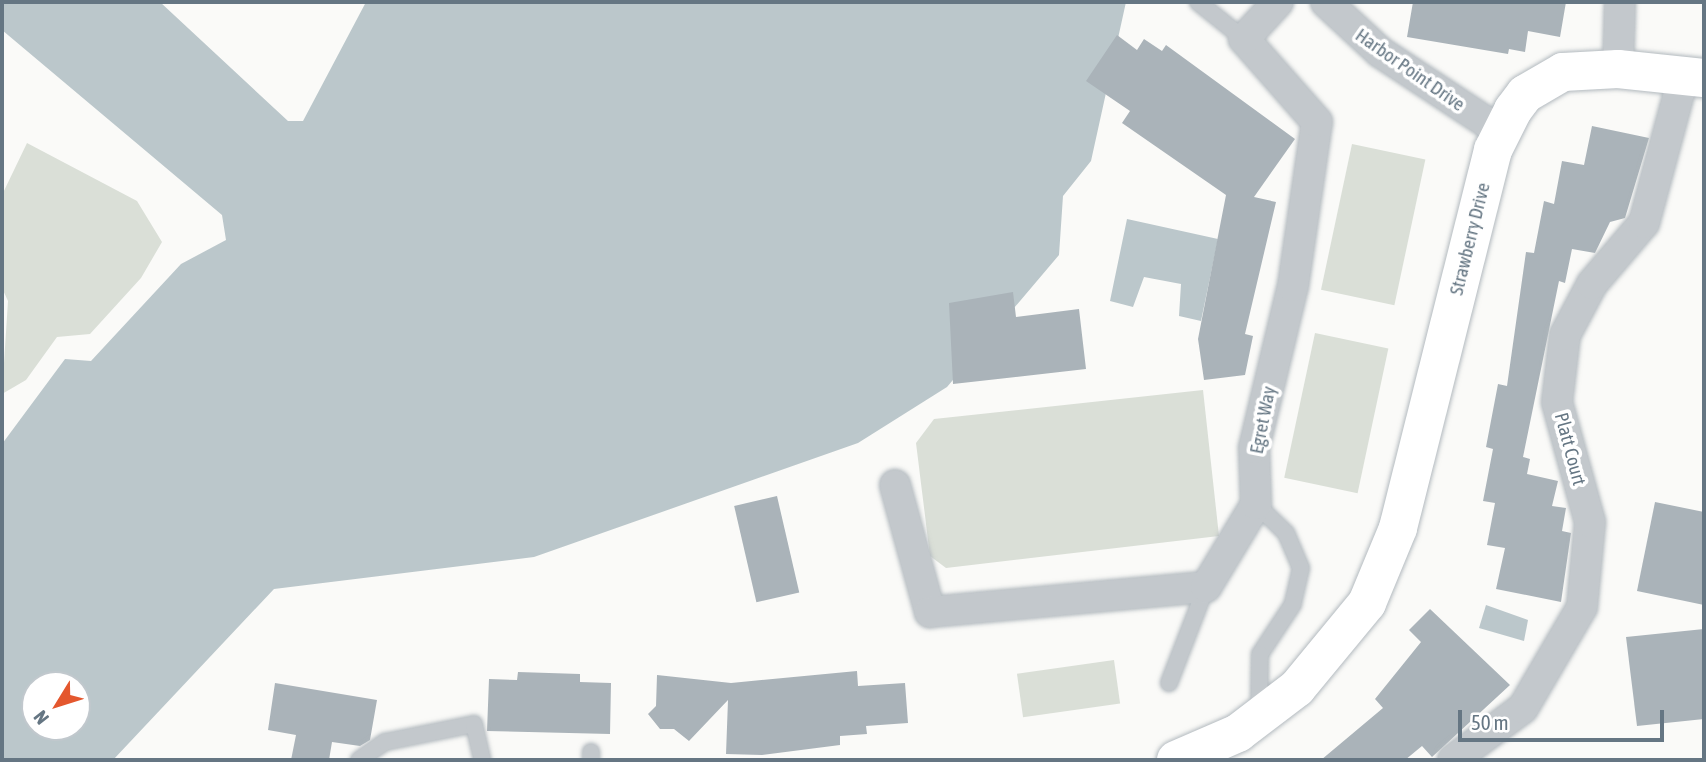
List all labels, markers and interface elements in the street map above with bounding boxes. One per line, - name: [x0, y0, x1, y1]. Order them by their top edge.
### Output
- street label: Harbor Point Drive: [1351, 24, 1469, 116]
- street label: Strawberry Drive: [1445, 180, 1495, 298]
- street label: Egret Way: [1245, 384, 1281, 456]
- street label: Platt Court: [1549, 410, 1591, 488]
- north arrow: [21, 671, 91, 741]
- scale bar: [1461, 696, 1668, 740]
- text: N: [29, 707, 53, 729]
- text: 50 m: [1471, 710, 1509, 734]

